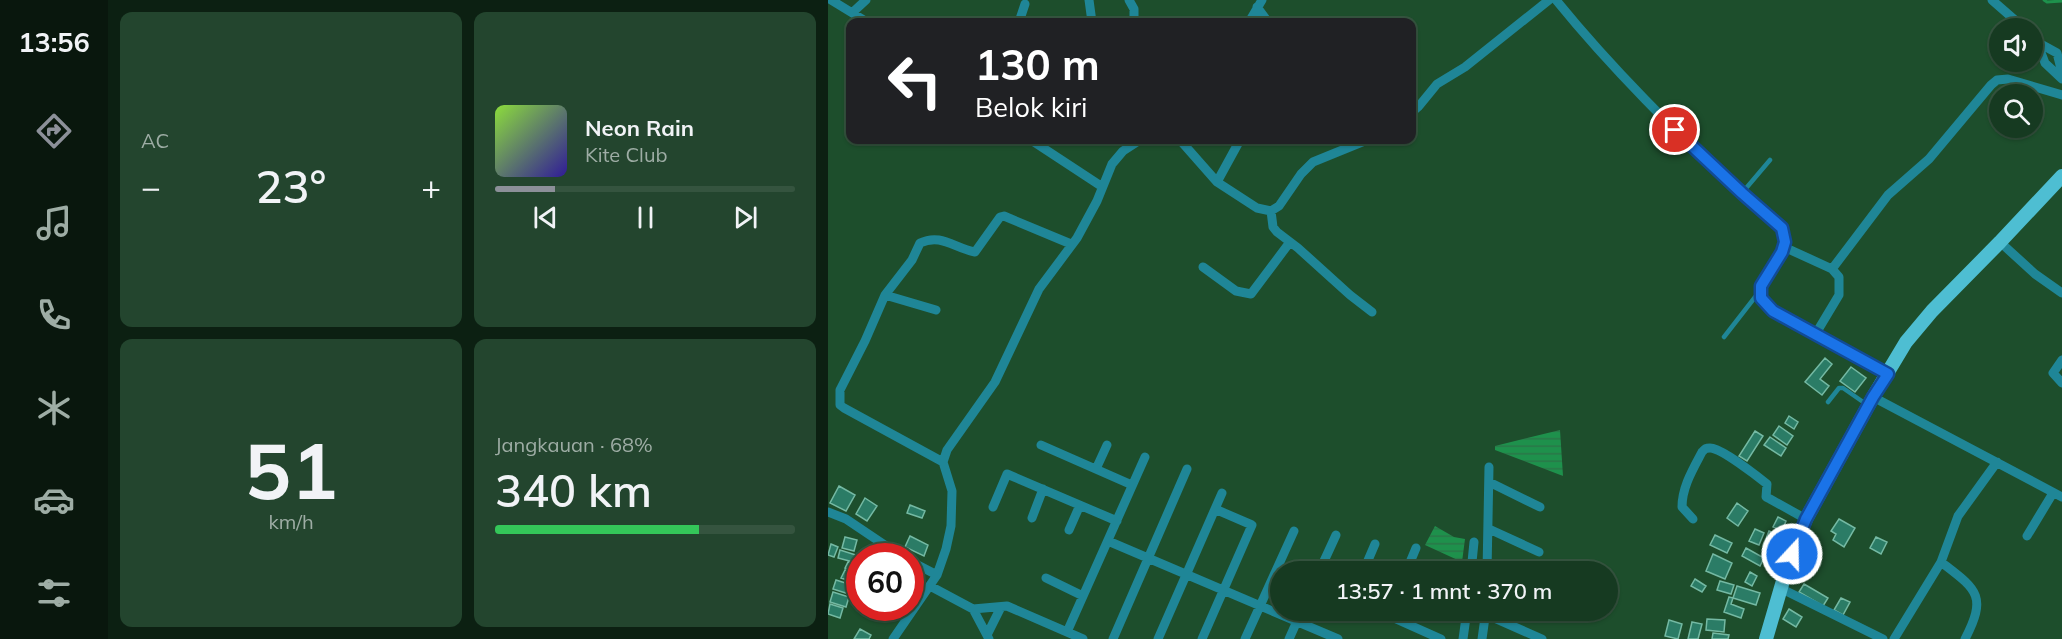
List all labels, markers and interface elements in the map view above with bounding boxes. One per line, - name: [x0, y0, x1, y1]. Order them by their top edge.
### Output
- map controls: [1989, 18, 2043, 138]
- button: sound: [1989, 18, 2043, 72]
- text: 13:56: [18, 25, 90, 59]
- text: 130 m: [975, 38, 1100, 91]
- icon: left: [876, 42, 954, 120]
- button: search: [1989, 84, 2043, 138]
- text: Belok kiri: [975, 90, 1087, 124]
- pin: [1649, 104, 1700, 155]
- icon: directions: [33, 110, 75, 152]
- icon: arrive: [1658, 113, 1691, 146]
- text: Neon Rain: [585, 114, 694, 142]
- text: AC: [141, 128, 169, 153]
- text: Kite Club: [585, 142, 667, 167]
- text: 23°: [256, 158, 326, 214]
- text: −: [141, 166, 161, 207]
- text: +: [421, 166, 441, 207]
- icon: previous: [529, 201, 562, 234]
- icon: pause: [629, 201, 662, 234]
- icon: next: [729, 201, 762, 234]
- icon: music: [33, 202, 75, 244]
- icon: phone: [33, 294, 75, 336]
- icon: climate: [33, 387, 75, 429]
- text: 51: [244, 421, 338, 519]
- text: Jangkauan · 68%: [495, 432, 653, 457]
- text: 340 km: [495, 462, 652, 518]
- icon: car: [33, 479, 75, 521]
- text: km/h: [268, 509, 314, 534]
- position arrow: [1760, 522, 1824, 586]
- speed limit sign: 60: [846, 543, 924, 621]
- icon: filters: [33, 572, 75, 614]
- text: 13:57 · 1 mnt · 370 m: [1336, 577, 1552, 605]

